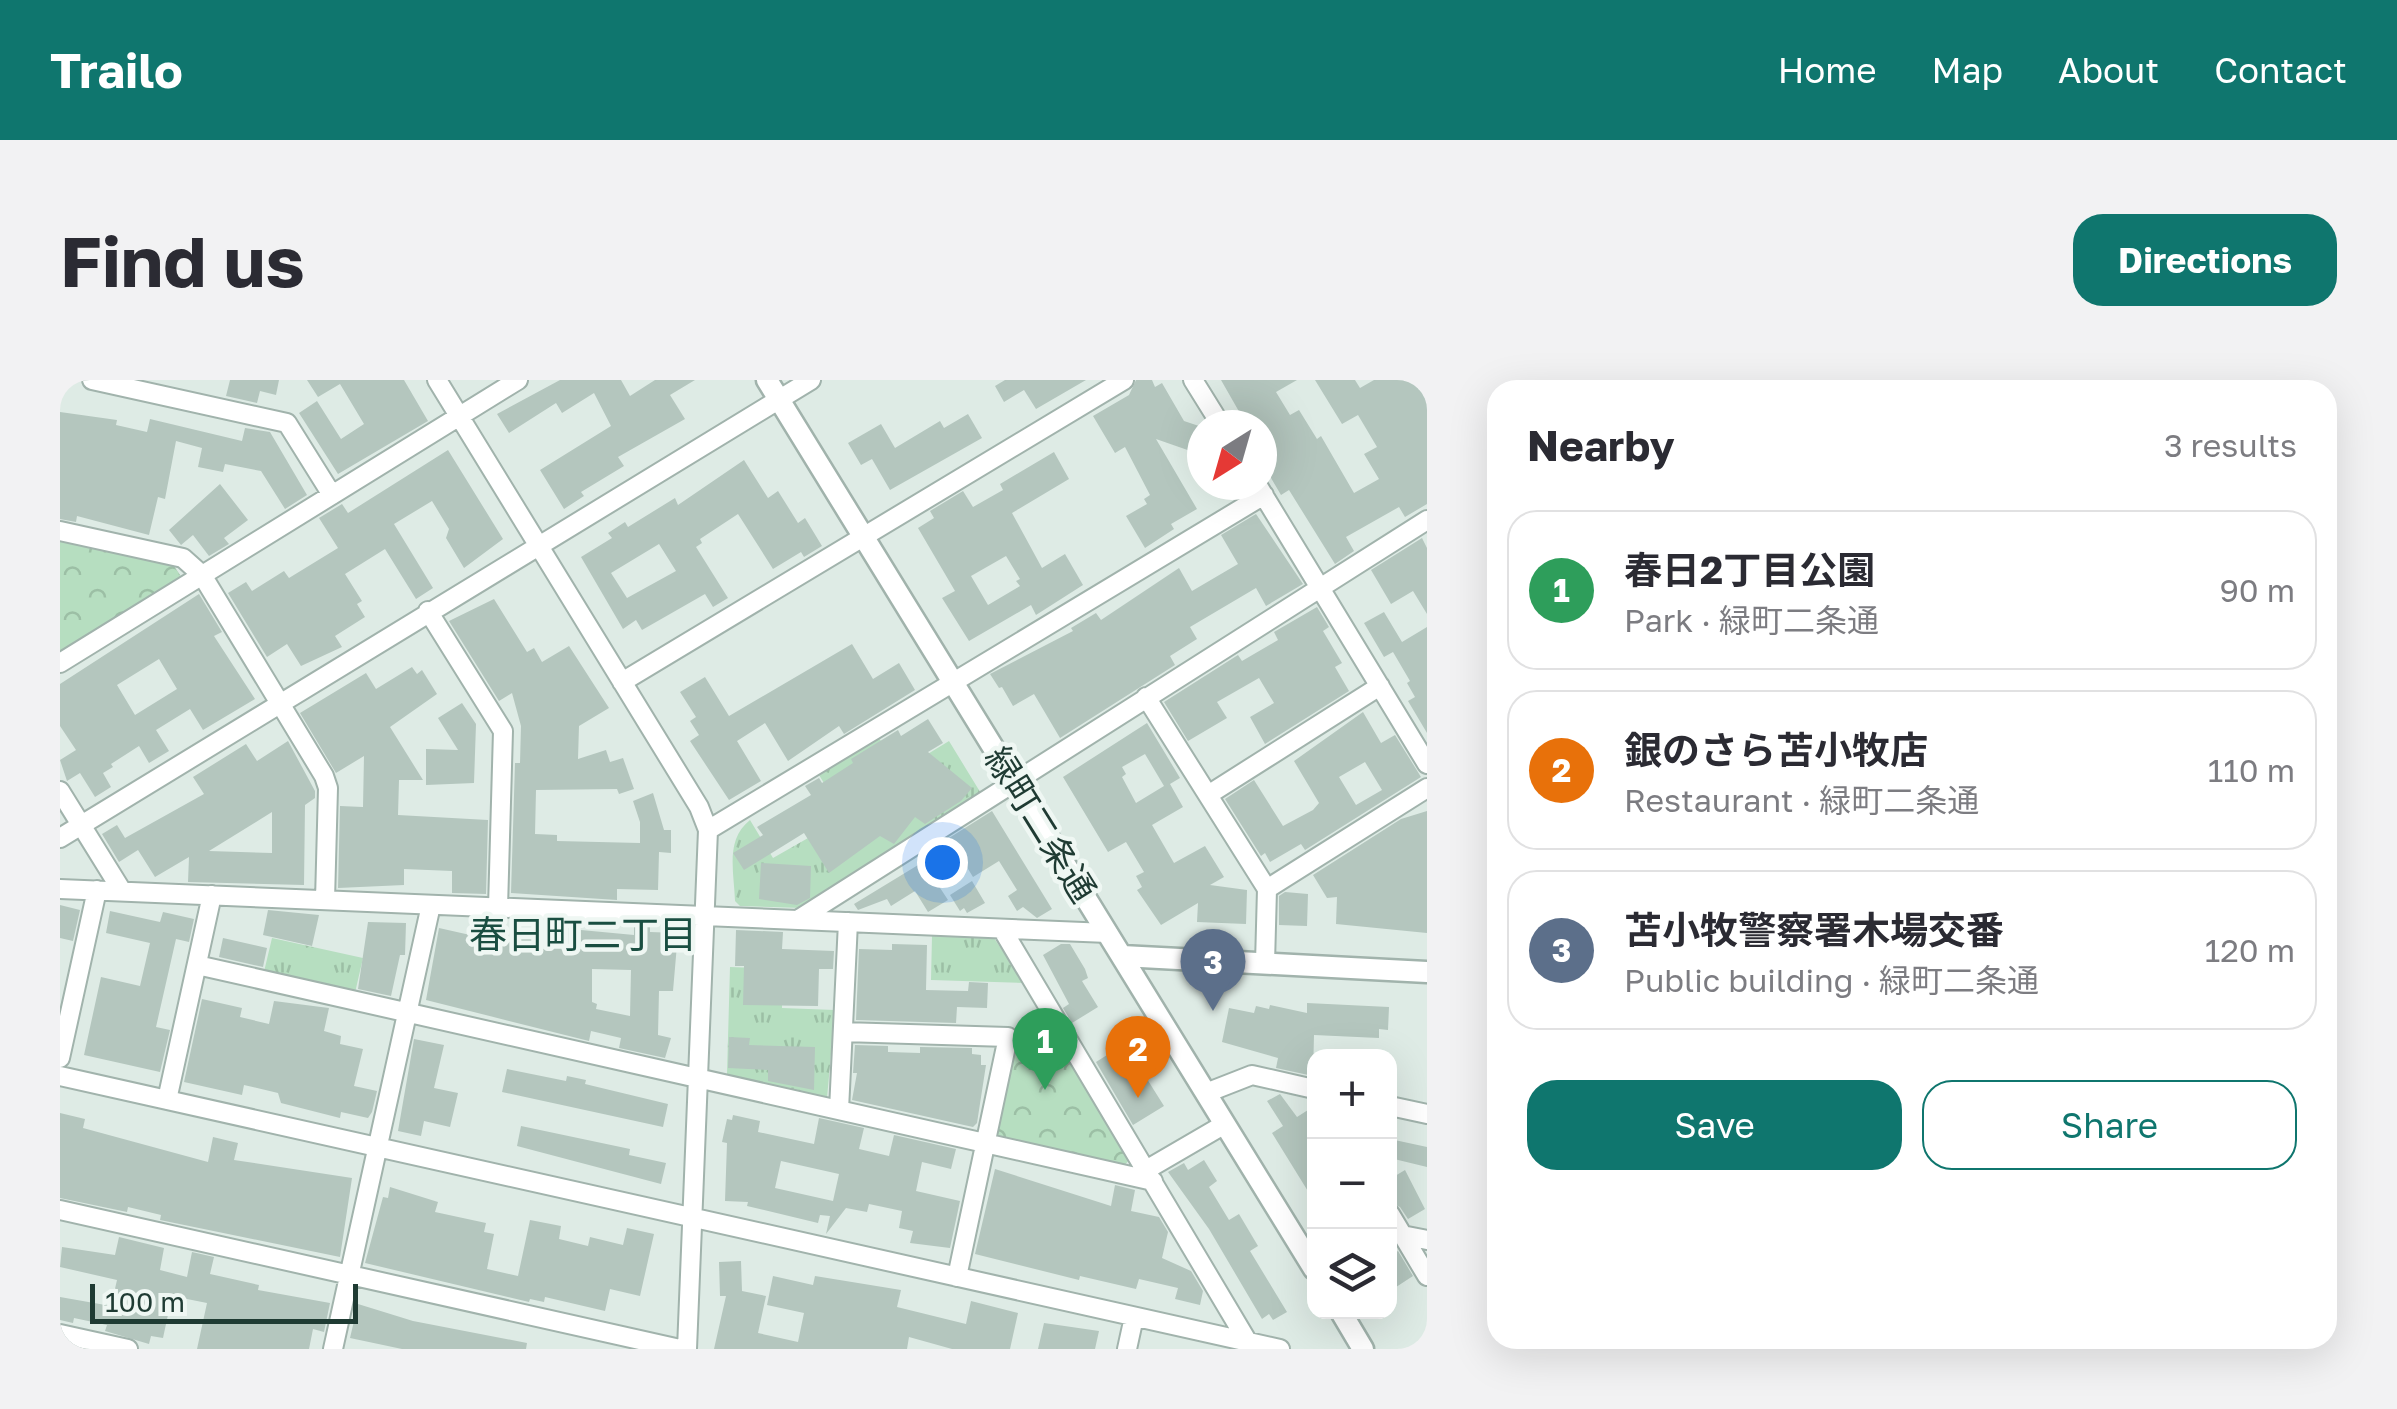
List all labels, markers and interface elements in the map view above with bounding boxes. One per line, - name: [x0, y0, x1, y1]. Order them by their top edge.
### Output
- text: Trailo: [50, 41, 183, 99]
- text: Home: [1778, 49, 1877, 91]
- text: Map: [1932, 49, 2003, 91]
- text: About: [2058, 49, 2159, 91]
- text: Contact: [2214, 49, 2347, 91]
- button: Directions: [2073, 214, 2337, 306]
- text: Find us: [60, 218, 305, 302]
- north arrow: [1187, 410, 1277, 500]
- text: Nearby: [1527, 420, 1675, 470]
- text: 3 results: [2164, 426, 2297, 464]
- text: 春日2丁目公園: [1624, 547, 1875, 592]
- text: 1: [1553, 571, 1570, 609]
- text: 90 m: [2219, 571, 2295, 609]
- text: Park · 緑町二条通: [1624, 601, 1879, 639]
- text: 銀のさら苫小牧店: [1624, 727, 1928, 772]
- street label: 緑町二条通: [977, 739, 1105, 909]
- text: 2: [1552, 751, 1571, 789]
- text: 110 m: [2208, 751, 2295, 789]
- text: Restaurant · 緑町二条通: [1624, 781, 1979, 819]
- your location: [917, 837, 968, 888]
- text: 苫小牧警察署木場交番: [1624, 907, 2004, 952]
- district label: 春日町二丁目: [469, 911, 697, 956]
- pin: 3: [1180, 928, 1246, 1011]
- text: 3: [1552, 931, 1571, 969]
- text: 120 m: [2205, 931, 2295, 969]
- text: Public building · 緑町二条通: [1624, 961, 2039, 999]
- pin: 1: [1012, 1008, 1078, 1090]
- pin: 2: [1106, 1016, 1170, 1098]
- map controls: [1307, 1049, 1397, 1319]
- button: +: [1307, 1049, 1397, 1139]
- button: Save: [1527, 1080, 1902, 1170]
- button: Share: [1922, 1080, 2297, 1170]
- button: −: [1307, 1139, 1397, 1229]
- button: layers: [1307, 1229, 1397, 1319]
- scale bar: [90, 1279, 358, 1324]
- text: 100 m: [105, 1285, 185, 1318]

